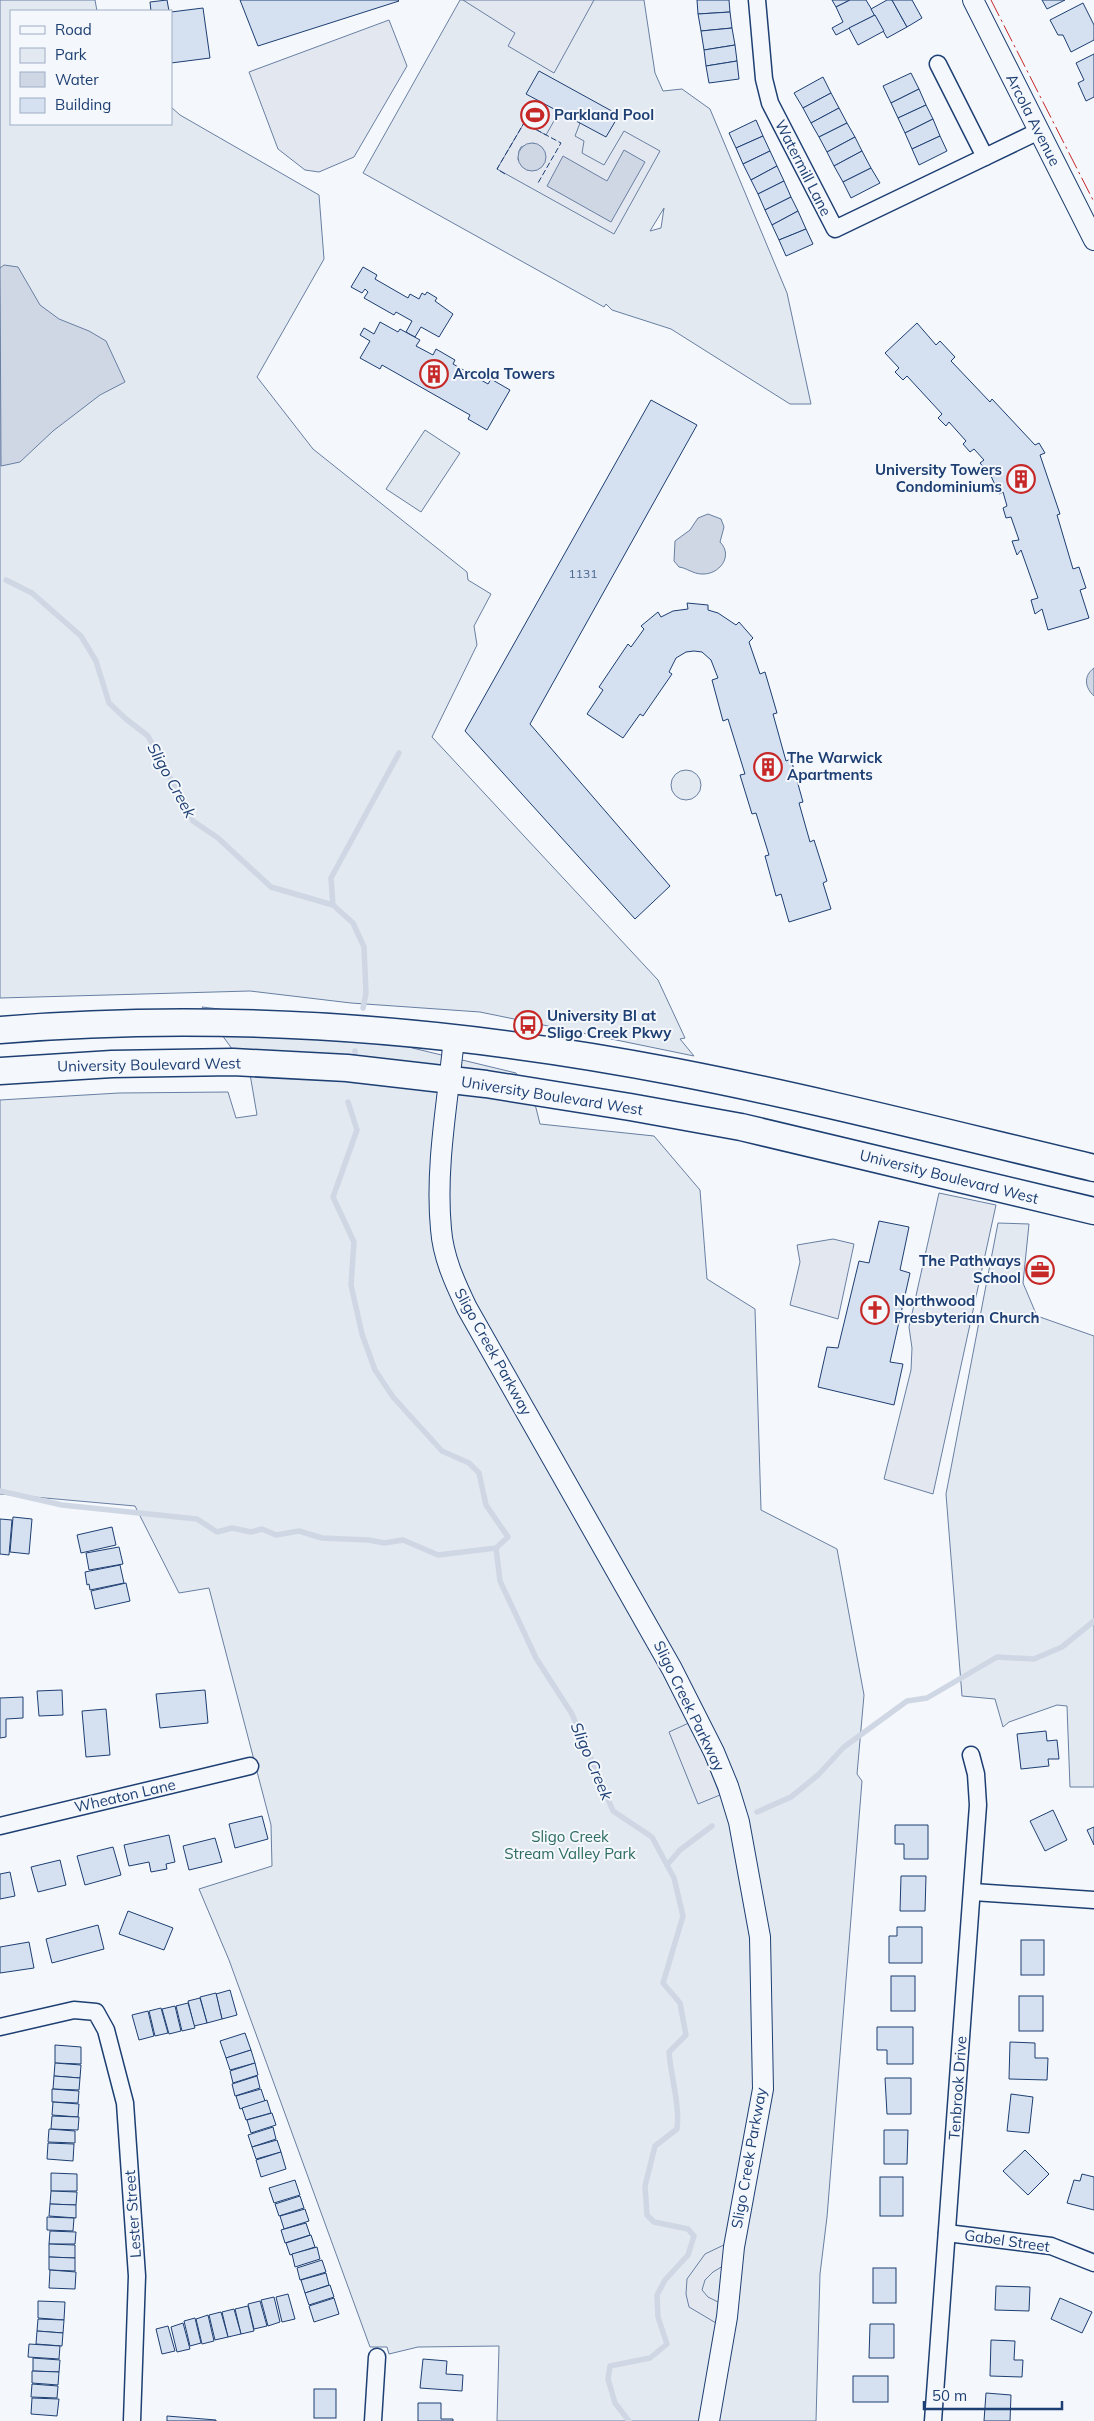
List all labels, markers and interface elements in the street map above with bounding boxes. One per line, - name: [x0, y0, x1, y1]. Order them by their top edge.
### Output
- legend: [10, 10, 172, 125]
- text: Road: [55, 20, 92, 39]
- text: Park: [55, 45, 87, 64]
- text: Water: [55, 70, 99, 89]
- street label: Arcola Avenue: [1002, 70, 1065, 169]
- text: Building: [55, 95, 111, 114]
- sports icon: Parkland Pool: [520, 100, 550, 130]
- place label: Parkland Pool: [554, 105, 654, 124]
- street label: Watermill Lane: [771, 116, 836, 219]
- building icon: Arcola Towers: [419, 359, 449, 389]
- place label: Arcola Towers: [453, 364, 555, 383]
- place label: University Towers Condominiums: [875, 460, 1002, 496]
- building icon: University Towers Condominiums: [1006, 464, 1036, 494]
- house number: 1131: [569, 566, 597, 581]
- water label: Sligo Creek: [143, 739, 201, 822]
- place label: The Warwick Apartments: [787, 748, 883, 784]
- building icon: The Warwick Apartments: [753, 752, 783, 782]
- place label: University Bl at Sligo Creek Pkwy: [547, 1006, 672, 1042]
- bus stop icon: University Bl at Sligo Creek Pkwy: [513, 1010, 543, 1040]
- street label: University Boulevard West: [57, 1053, 241, 1076]
- street label: University Boulevard West: [460, 1072, 644, 1119]
- street label: University Boulevard West: [858, 1145, 1041, 1208]
- place label: The Pathways School: [919, 1251, 1021, 1287]
- office icon: The Pathways School: [1025, 1255, 1055, 1285]
- street label: Sligo Creek Parkway: [451, 1285, 536, 1419]
- place label: Northwood Presbyterian Church: [894, 1291, 1040, 1327]
- church icon: Northwood Presbyterian Church: [860, 1295, 890, 1325]
- street label: Sligo Creek Parkway: [650, 1637, 729, 1774]
- water label: Sligo Creek: [567, 1719, 618, 1804]
- street label: Wheaton Lane: [72, 1775, 177, 1816]
- park label: Sligo Creek Stream Valley Park: [504, 1827, 636, 1863]
- street label: Tenbrook Drive: [944, 2035, 971, 2141]
- street label: Sligo Creek Parkway: [727, 2086, 770, 2230]
- street label: Lester Street: [120, 2170, 145, 2258]
- street label: Gabel Street: [963, 2225, 1051, 2256]
- scale bar: [924, 2378, 1062, 2410]
- text: 50 m: [932, 2386, 967, 2405]

